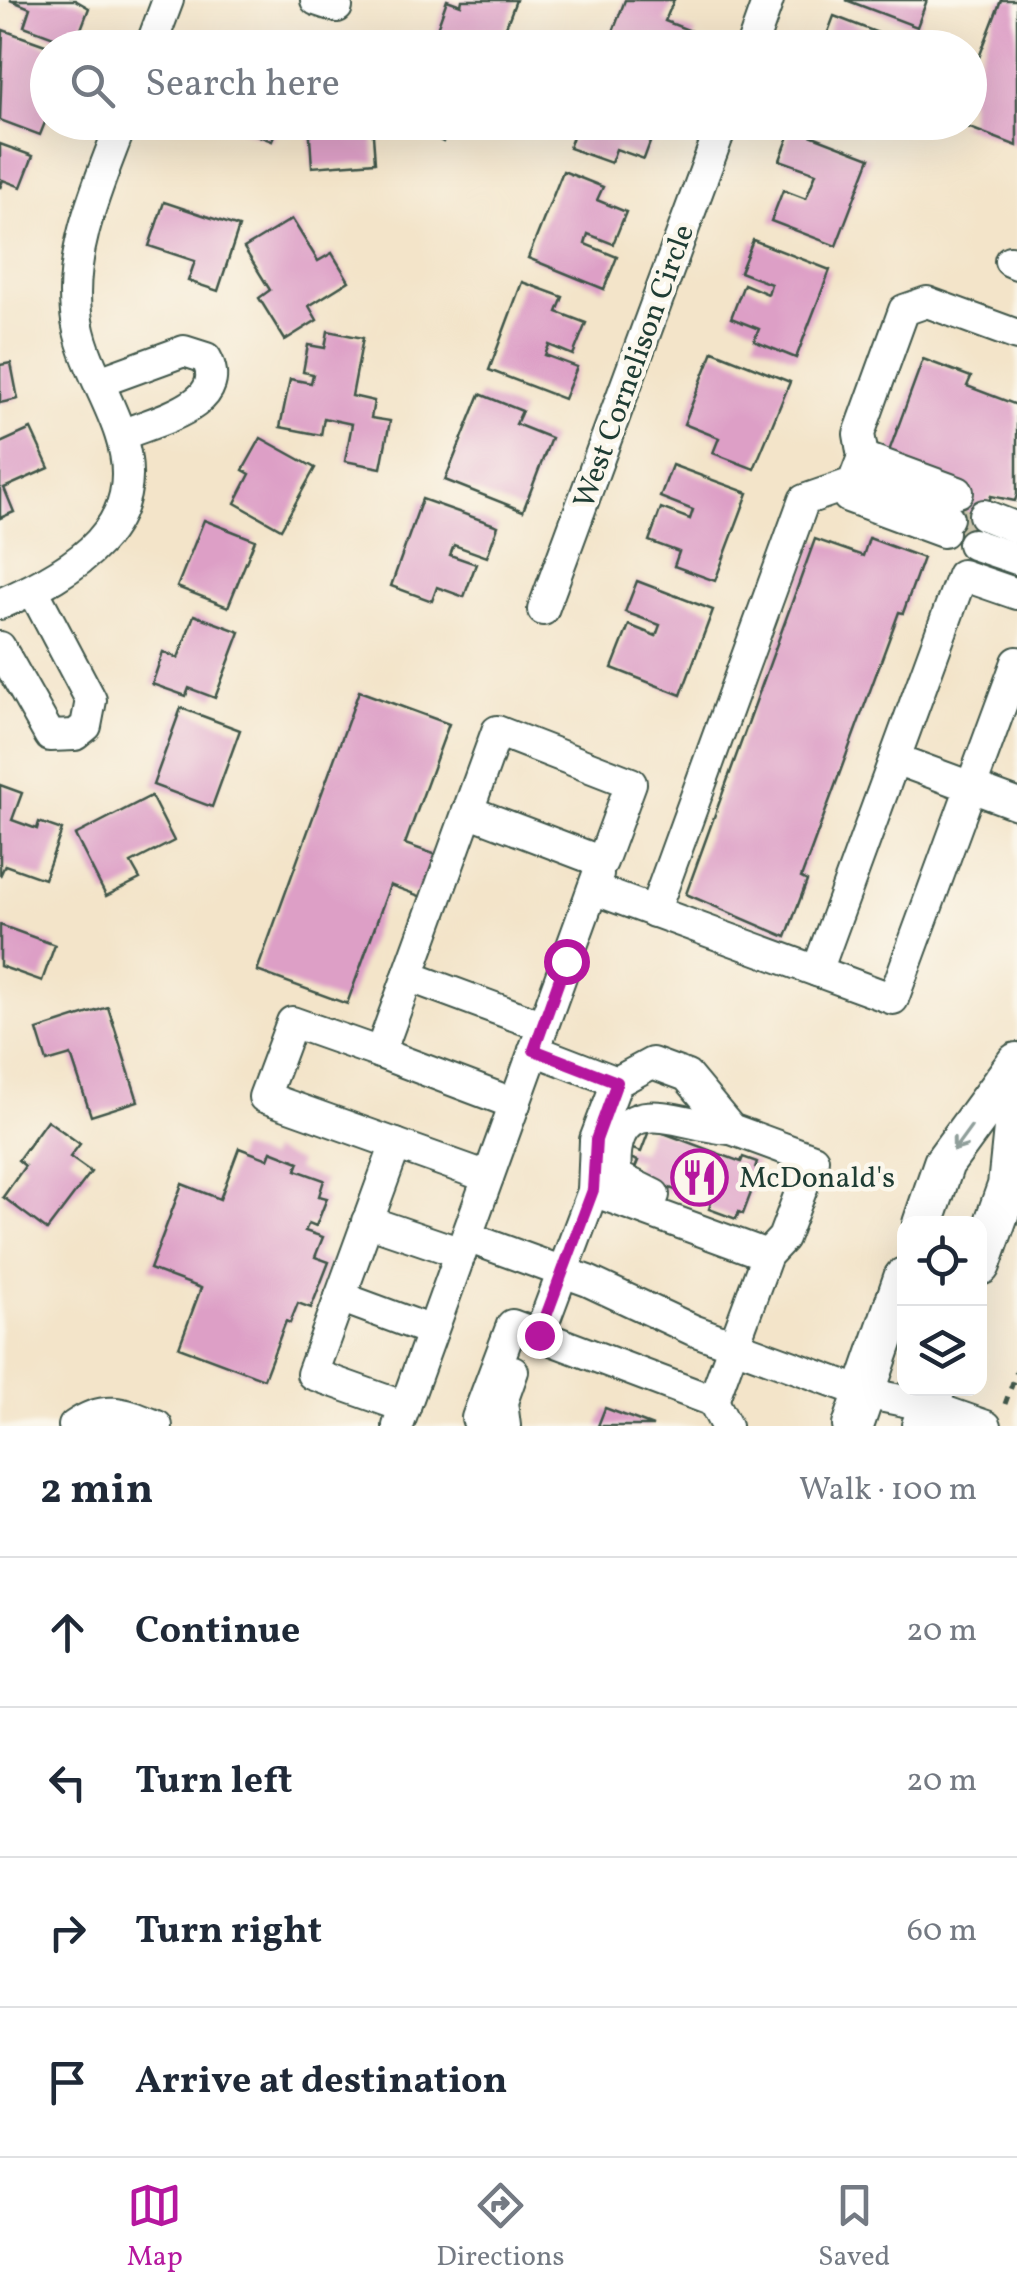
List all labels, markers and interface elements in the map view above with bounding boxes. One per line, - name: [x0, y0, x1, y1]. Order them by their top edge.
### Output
- search box: [30, 30, 987, 140]
- icon: search: [65, 58, 120, 113]
- text: Search here: [145, 59, 340, 112]
- street label: West Cornelison Circle: [564, 219, 706, 514]
- route start: [544, 939, 590, 985]
- one-way arrow: [951, 1125, 972, 1152]
- restaurant icon: McDonald's: [670, 1147, 730, 1207]
- place label: McDonald's: [739, 1158, 895, 1200]
- map controls: [897, 1216, 987, 1396]
- button: locate: [897, 1216, 987, 1306]
- button: layers: [897, 1306, 987, 1396]
- route end: [517, 1313, 563, 1359]
- text: 2 min: [40, 1462, 153, 1521]
- text: Walk · 100 m: [799, 1469, 977, 1513]
- icon: ahead: [40, 1605, 95, 1660]
- text: Continue: [135, 1606, 300, 1659]
- text: 20 m: [906, 1610, 977, 1654]
- icon: left: [40, 1755, 95, 1810]
- text: Turn left: [135, 1756, 292, 1809]
- text: 20 m: [906, 1760, 977, 1804]
- icon: right: [40, 1905, 95, 1960]
- text: Turn right: [135, 1906, 322, 1959]
- text: 60 m: [907, 1910, 977, 1954]
- icon: arrive: [40, 2055, 95, 2110]
- text: Arrive at destination: [135, 2056, 508, 2109]
- tab: Map: [127, 2178, 183, 2277]
- tab: Directions: [436, 2178, 565, 2277]
- tab: Saved: [818, 2178, 890, 2277]

